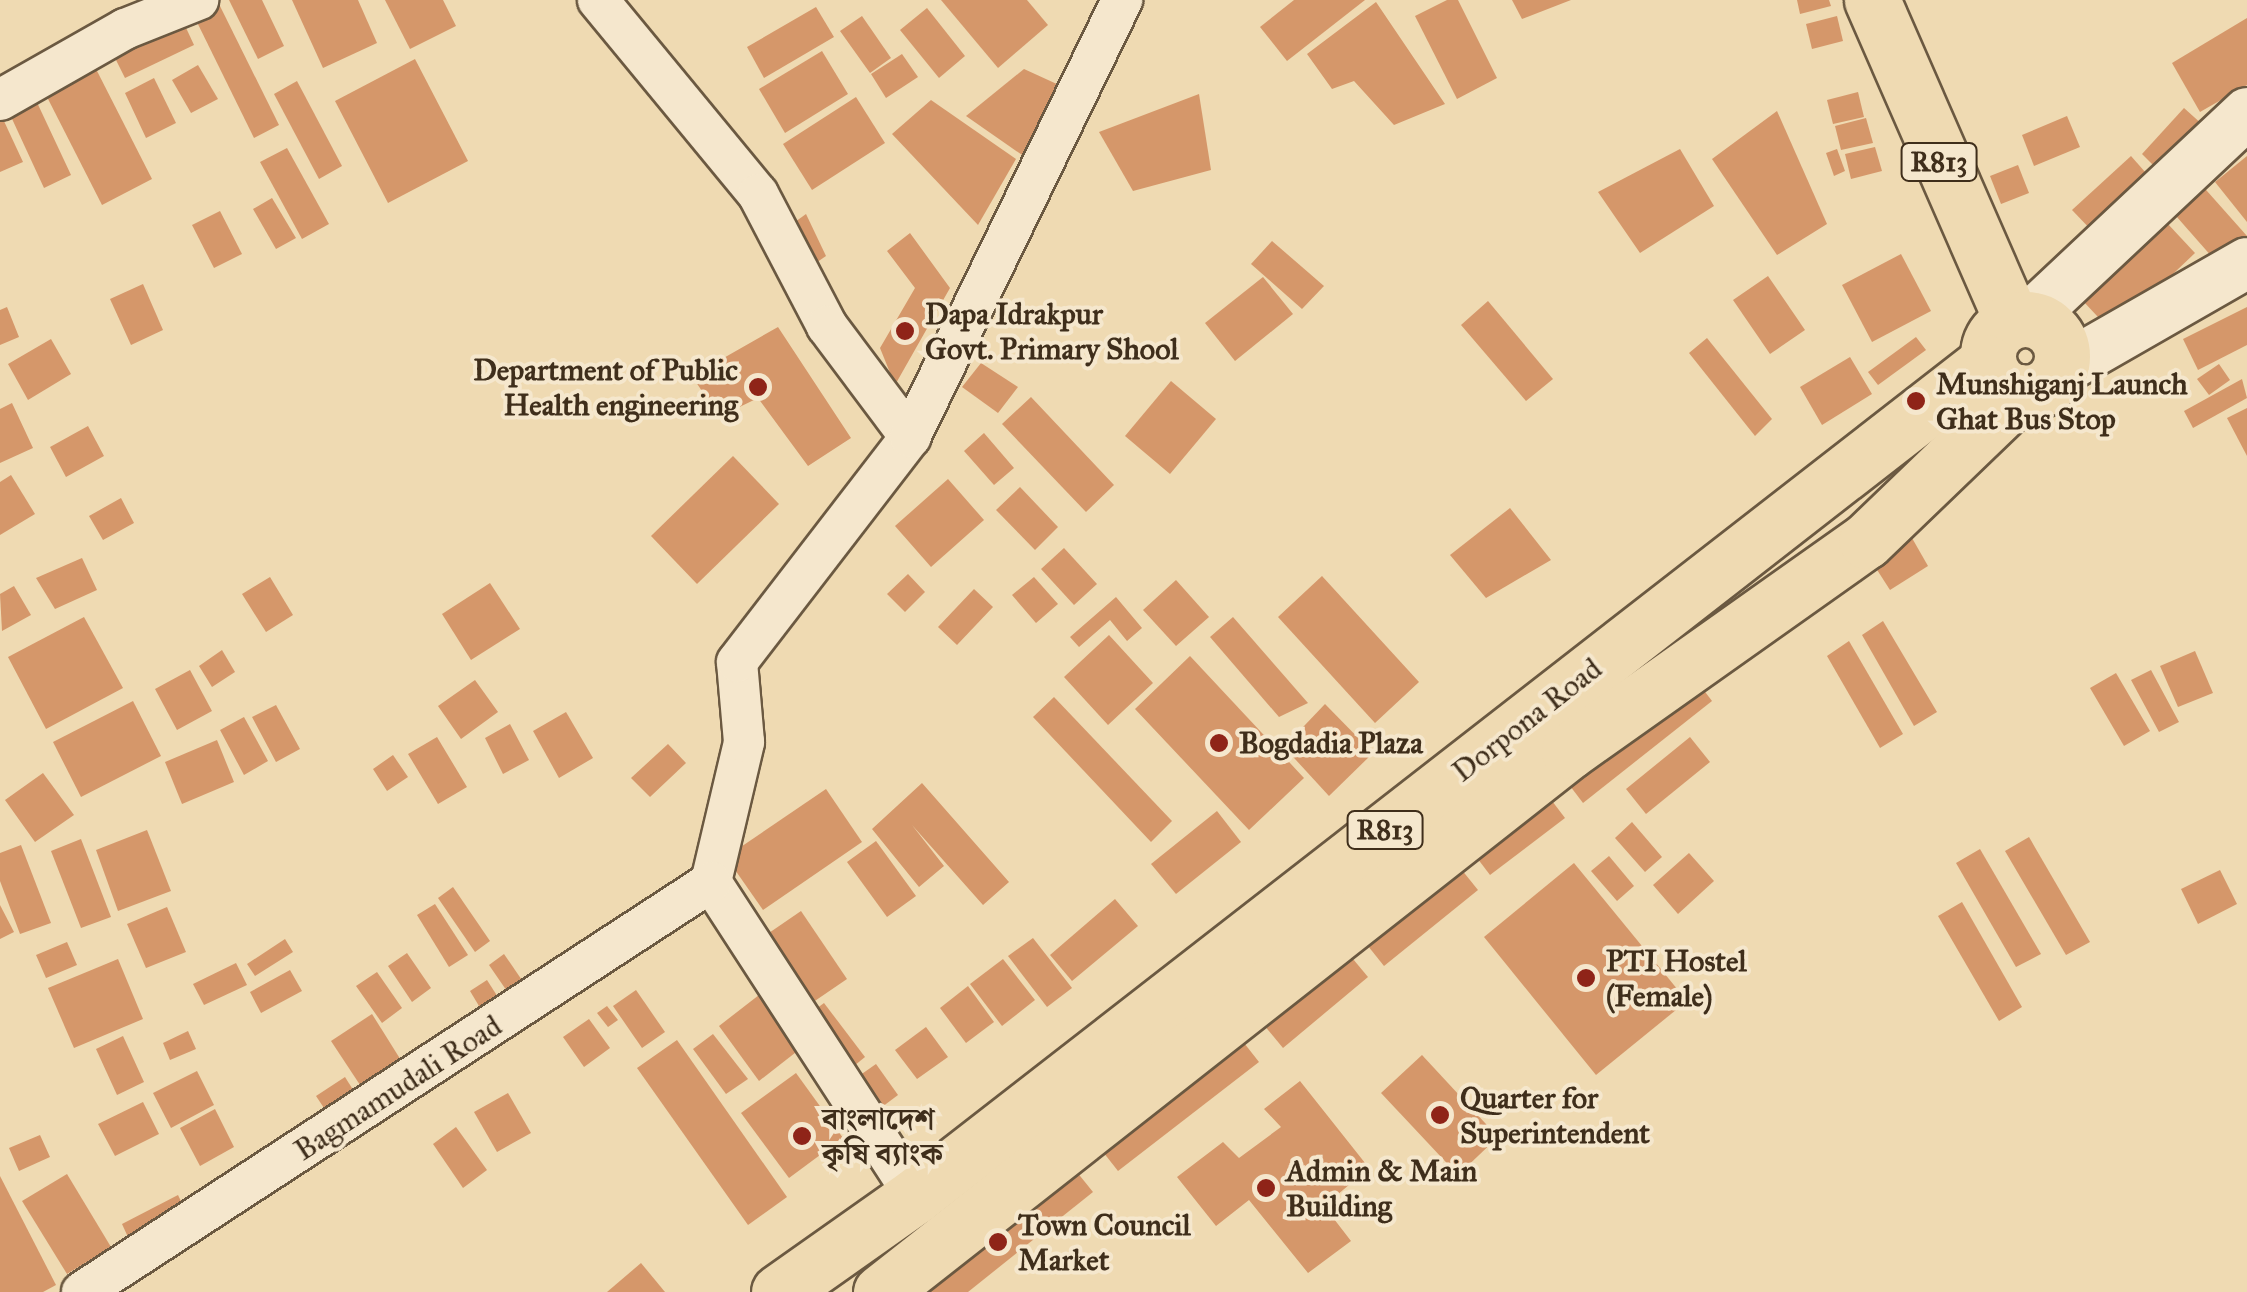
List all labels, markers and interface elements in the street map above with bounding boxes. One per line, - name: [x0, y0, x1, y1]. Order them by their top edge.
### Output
- road number: R813: [1899, 139, 1979, 185]
- place label: Dapa Idrakpur Govt. Primary Shool: [925, 296, 1179, 366]
- marker: Dapa Idrakpur Govt. Primary Shool: [894, 320, 916, 342]
- place label: Department of Public Health engineering: [473, 352, 738, 422]
- place label: Munshiganj Launch Ghat Bus Stop: [1936, 366, 2188, 436]
- marker: Department of Public Health engineering: [747, 376, 769, 398]
- marker: Munshiganj Launch Ghat Bus Stop: [1905, 390, 1927, 412]
- street label: Dorpona Road: [1445, 650, 1609, 790]
- place label: Bogdadia Plaza: [1239, 725, 1423, 761]
- marker: Bogdadia Plaza: [1208, 732, 1230, 754]
- road number: R813: [1345, 807, 1425, 853]
- place label: PTI Hostel (Female): [1606, 943, 1747, 1014]
- marker: PTI Hostel (Female): [1575, 967, 1597, 989]
- street label: Bagmamudali Road: [288, 1008, 508, 1168]
- place label: Quarter for Superintendent: [1460, 1080, 1650, 1150]
- place label: বাংলাদেশ কৃষি ব্যাংক: [822, 1101, 943, 1172]
- marker: Quarter for Superintendent: [1429, 1104, 1451, 1126]
- marker: বাংলাদেশ কৃষি ব্যাংক: [791, 1125, 813, 1147]
- place label: Admin & Main Building: [1286, 1153, 1477, 1224]
- marker: Admin & Main Building: [1255, 1177, 1277, 1199]
- place label: Town Council Market: [1018, 1207, 1191, 1278]
- marker: Town Council Market: [987, 1231, 1009, 1253]

